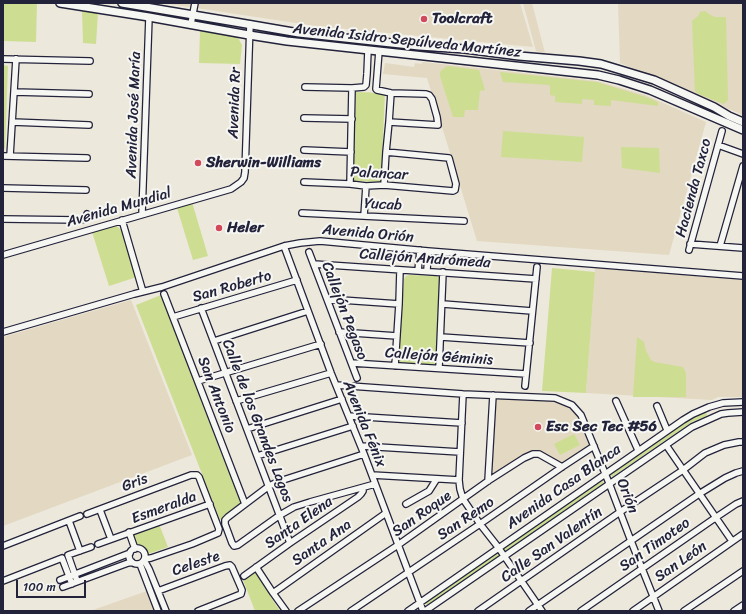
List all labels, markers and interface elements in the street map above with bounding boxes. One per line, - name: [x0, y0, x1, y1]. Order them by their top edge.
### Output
- place label: Toolcraft: [432, 10, 492, 28]
- marker: Toolcraft: [419, 14, 429, 24]
- street label: Avenida Isidro Sepúlveda Martínez: [292, 20, 522, 62]
- street label: Avenida José María: [123, 51, 145, 179]
- street label: Avenida Rr: [225, 67, 245, 139]
- street label: Hacienda Taxco: [672, 137, 716, 239]
- place label: Sherwin-Williams: [206, 154, 321, 172]
- marker: Sherwin-Williams: [193, 158, 203, 168]
- street label: Palancar: [350, 164, 408, 184]
- street label: Avenida Mundial: [64, 184, 174, 232]
- street label: Yucab: [364, 195, 402, 215]
- place label: Heler: [227, 219, 263, 237]
- street label: Avenida Orión: [321, 221, 415, 247]
- marker: Heler: [214, 223, 224, 233]
- street label: Callejón Andrómeda: [359, 245, 491, 273]
- street label: Callejón Pegaso: [317, 260, 371, 362]
- street label: San Roberto: [190, 267, 274, 307]
- street label: Calle de los Grandes Lagos: [218, 337, 296, 505]
- street label: Callejón Géminis: [384, 344, 494, 370]
- street label: San Antonio: [193, 354, 239, 436]
- street label: Avenida Fénix: [338, 378, 390, 470]
- place label: Esc Sec Tec #56: [546, 418, 657, 436]
- marker: Esc Sec Tec #56: [533, 422, 543, 432]
- street label: Avenida Casa Blanca: [503, 441, 625, 533]
- street label: Gris: [119, 470, 151, 496]
- street label: Orión: [612, 476, 642, 516]
- street label: San Roque: [389, 487, 455, 541]
- street label: Esmeralda: [129, 488, 199, 528]
- street label: Santa Elena: [262, 493, 336, 553]
- street label: San Remo: [434, 493, 498, 545]
- street label: Calle San Valentín: [498, 503, 606, 587]
- street label: San Timoteo: [616, 514, 694, 576]
- street label: Santa Ana: [289, 516, 355, 570]
- street label: San León: [652, 538, 710, 586]
- street label: Celeste: [170, 547, 222, 581]
- scale bar: [18, 572, 88, 598]
- text: 100 m: [23, 576, 56, 598]

